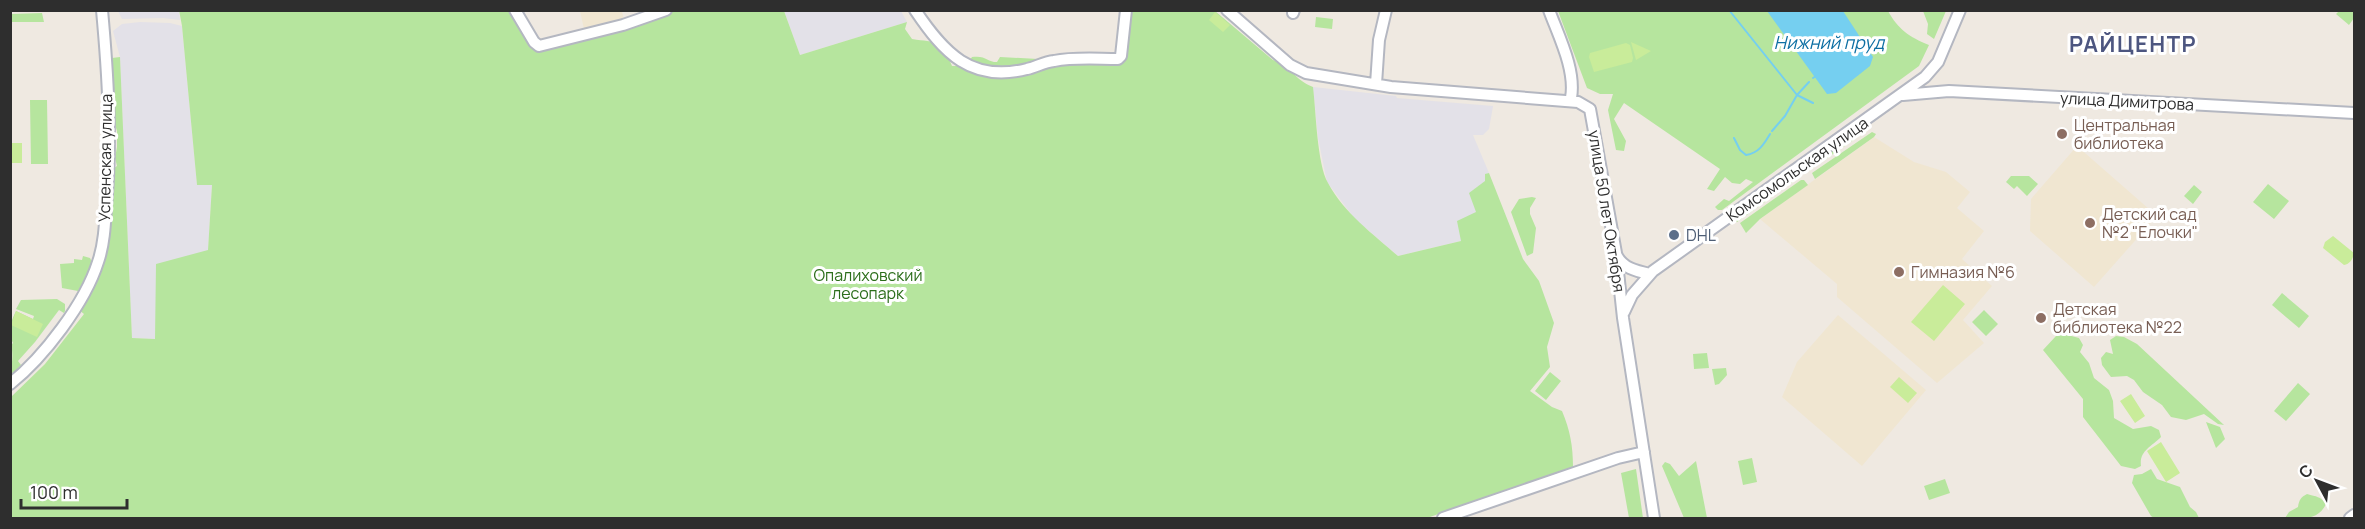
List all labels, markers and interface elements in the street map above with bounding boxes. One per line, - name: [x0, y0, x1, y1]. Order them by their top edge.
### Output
- district label: РАЙЦЕНТР: [2069, 29, 2197, 59]
- water label: Нижний пруд: [1774, 30, 1885, 54]
- street label: улица Димитрова: [2060, 87, 2194, 115]
- street label: Успенская улица: [93, 94, 117, 222]
- street label: Комсомольская улица: [1722, 112, 1872, 226]
- place label: Центральная библиотека: [2074, 114, 2175, 154]
- marker: Центральная библиотека: [2055, 127, 2069, 141]
- street label: улица 50 лет Октября: [1583, 128, 1631, 294]
- place label: Детский сад №2 "Елочки": [2102, 203, 2198, 243]
- marker: Детский сад №2 "Елочки": [2083, 216, 2097, 230]
- place label: DHL: [1686, 224, 1716, 246]
- marker: DHL: [1667, 228, 1681, 242]
- place label: Гимназия №6: [1911, 261, 2015, 283]
- park label: Опалиховский лесопарк: [813, 264, 923, 304]
- marker: Гимназия №6: [1892, 265, 1906, 279]
- place label: Детская библиотека №22: [2053, 298, 2182, 338]
- marker: Детская библиотека №22: [2034, 311, 2048, 325]
- north arrow: [2287, 451, 2347, 511]
- text: С: [2293, 459, 2318, 483]
- scale bar: [21, 472, 128, 510]
- text: 100 m: [30, 480, 78, 504]

